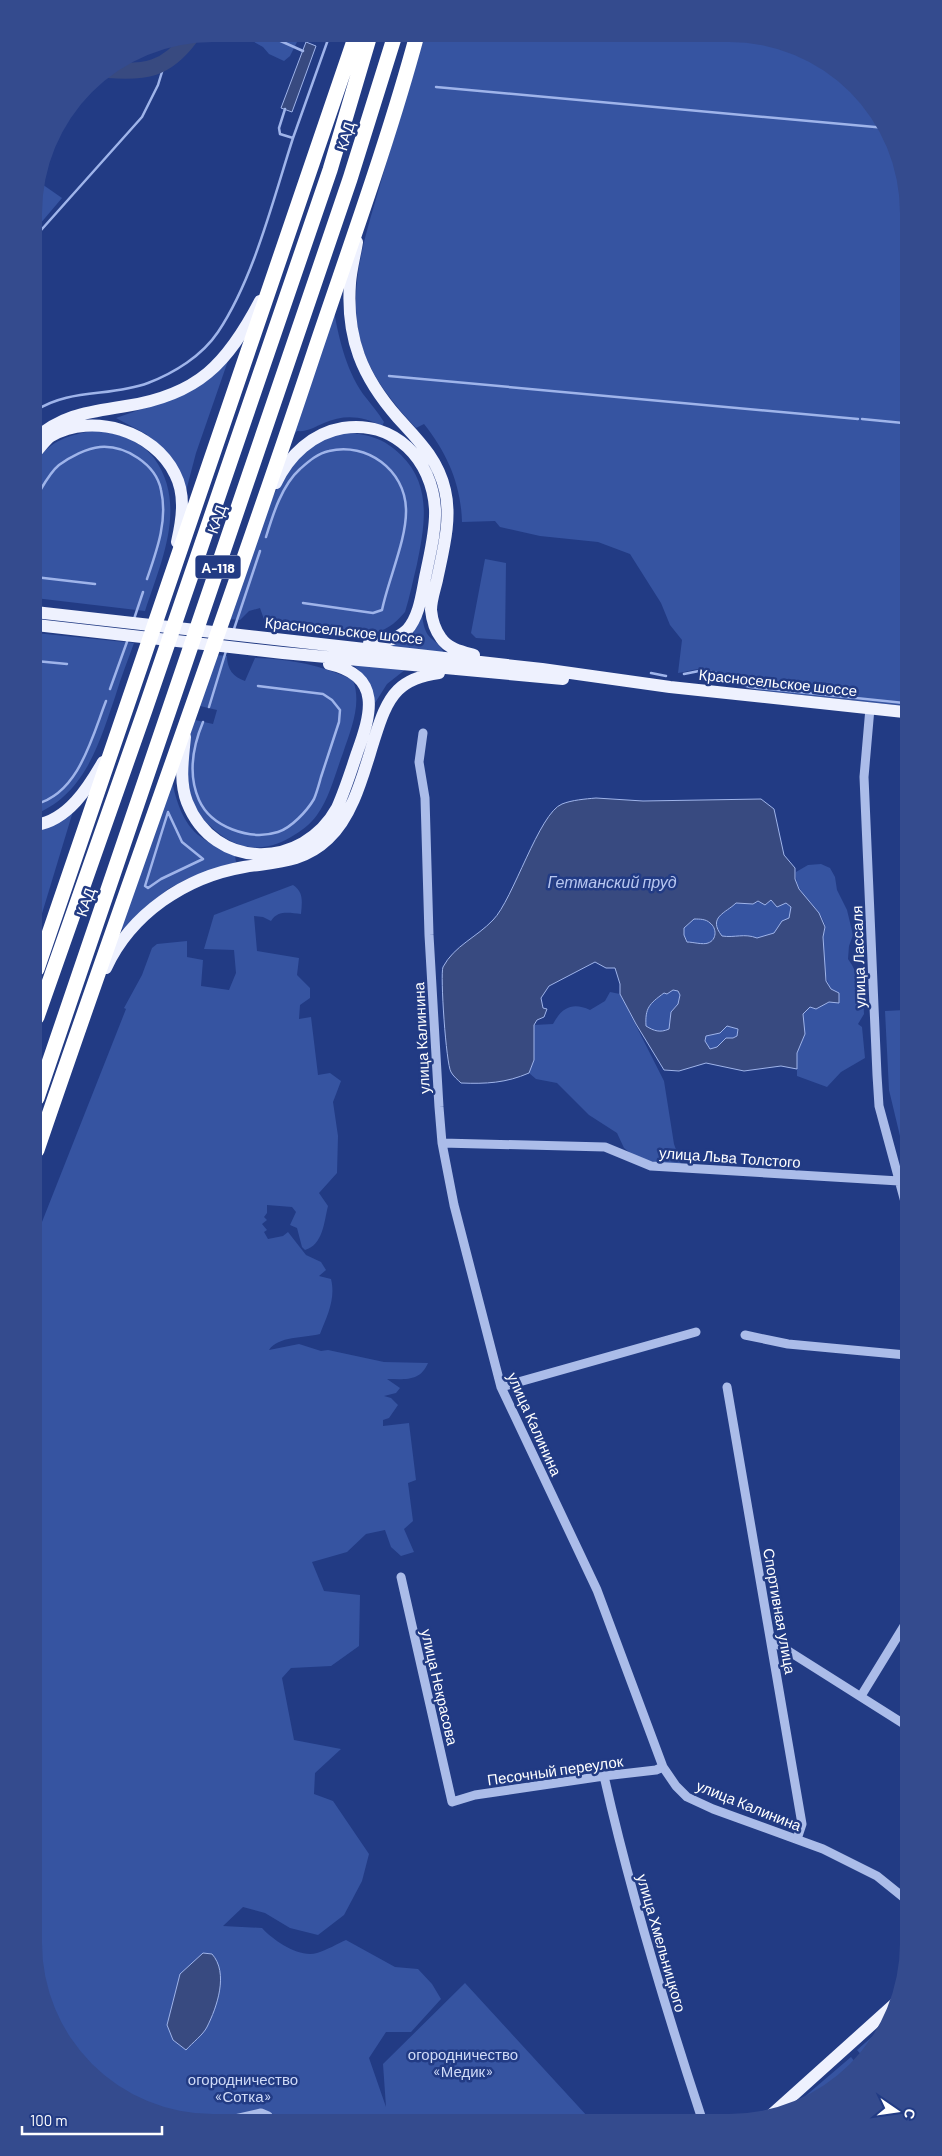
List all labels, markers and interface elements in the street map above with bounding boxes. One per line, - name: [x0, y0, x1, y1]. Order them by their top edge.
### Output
- street label: КАД: [332, 119, 358, 153]
- street label: КАД: [203, 502, 229, 536]
- road number: А-118: [196, 556, 240, 578]
- street label: Красносельское шоссе: [264, 613, 424, 647]
- street label: Красносельское шоссе: [698, 665, 858, 699]
- water label: Гетманский пруд: [547, 872, 677, 891]
- street label: КАД: [72, 885, 98, 919]
- street label: улица Лассаля: [847, 905, 869, 1009]
- street label: улица Калинина: [409, 981, 433, 1094]
- street label: улица Льва Толстого: [659, 1143, 801, 1171]
- street label: улица Калинина: [504, 1369, 566, 1479]
- street label: Спортивная улица: [760, 1547, 800, 1676]
- street label: улица Некрасова: [418, 1627, 462, 1748]
- street label: Песочный переулок: [486, 1751, 625, 1788]
- street label: улица Калинина: [694, 1776, 805, 1835]
- street label: улица Хмельницкого: [634, 1872, 690, 2014]
- park label: огородничество «Медик»: [408, 2045, 518, 2080]
- park label: огородничество «Сотка»: [188, 2070, 298, 2105]
- north arrow: [872, 2086, 922, 2136]
- scale bar: [22, 2104, 162, 2136]
- text: С: [901, 2107, 920, 2121]
- text: 100 m: [30, 2111, 68, 2129]

